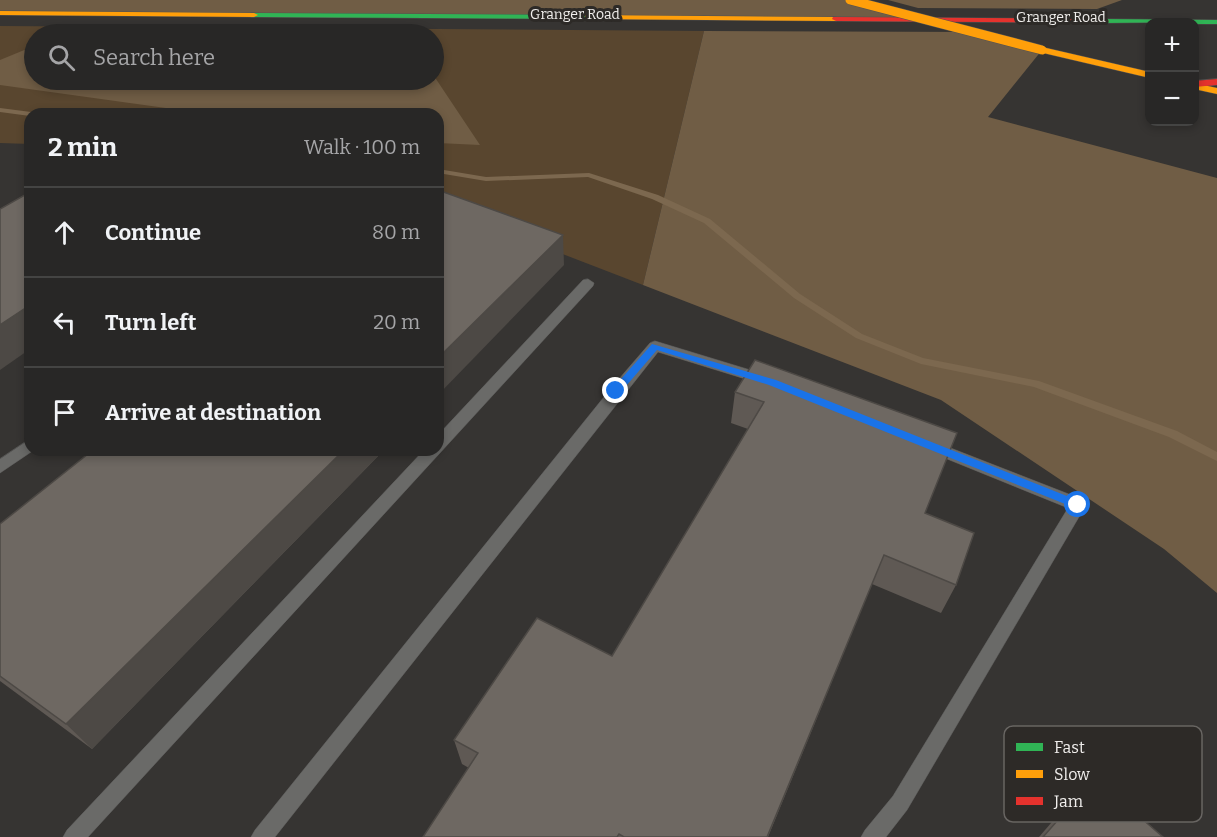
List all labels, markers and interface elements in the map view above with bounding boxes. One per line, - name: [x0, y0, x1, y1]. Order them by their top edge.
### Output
- street label: Granger Road: [530, 6, 620, 23]
- street label: Granger Road: [1016, 9, 1106, 26]
- map controls: [1145, 18, 1199, 126]
- button: +: [1145, 18, 1199, 72]
- search box: [24, 24, 444, 90]
- icon: search: [45, 41, 78, 74]
- text: Search here: [93, 44, 215, 71]
- button: −: [1145, 72, 1199, 126]
- text: 2 min: [48, 132, 117, 163]
- text: Walk · 100 m: [304, 135, 420, 159]
- icon: ahead: [48, 216, 81, 249]
- text: Continue: [105, 219, 201, 246]
- text: 80 m: [372, 220, 420, 244]
- icon: left: [48, 306, 81, 339]
- text: Turn left: [105, 309, 197, 336]
- text: 20 m: [373, 310, 420, 334]
- route end: [602, 377, 628, 403]
- icon: arrive: [48, 396, 81, 429]
- text: Arrive at destination: [105, 399, 321, 426]
- route start: [1064, 491, 1090, 517]
- legend: [1004, 726, 1202, 822]
- text: Fast: [1054, 738, 1085, 757]
- text: Slow: [1054, 765, 1090, 784]
- text: Jam: [1053, 792, 1083, 811]

